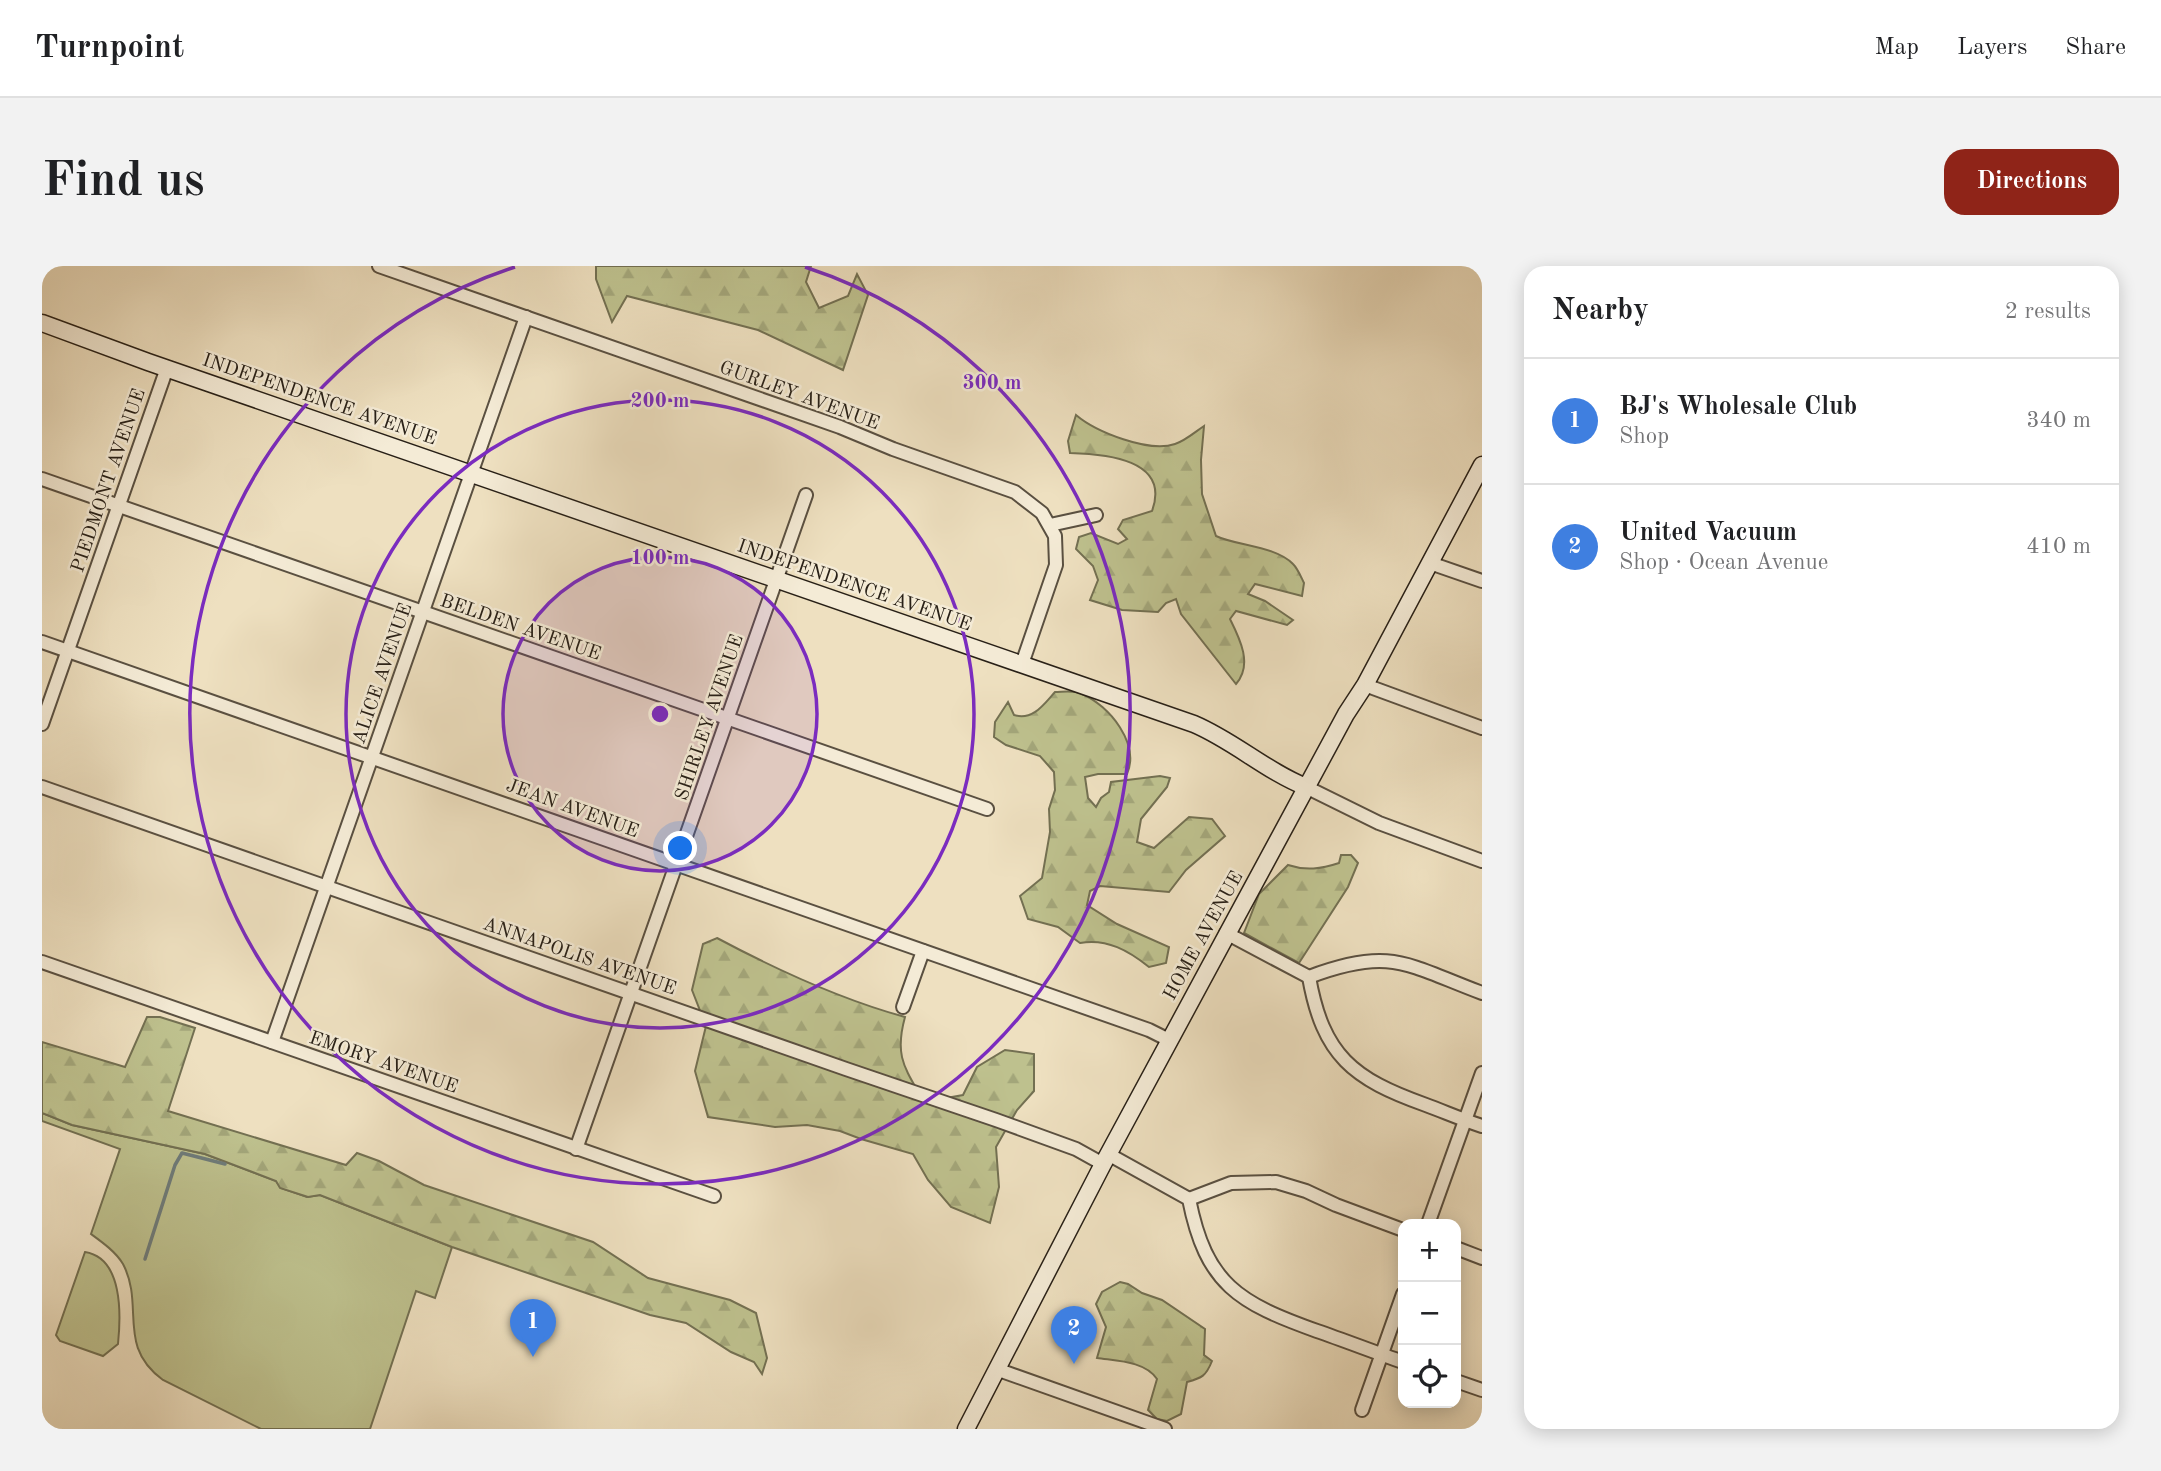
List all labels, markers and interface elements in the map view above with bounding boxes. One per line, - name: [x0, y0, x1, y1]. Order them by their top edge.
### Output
- text: Turnpoint: [35, 32, 184, 65]
- text: Map: [1875, 36, 1919, 60]
- text: Layers: [1957, 36, 2027, 60]
- text: Share: [2065, 36, 2126, 60]
- button: Directions: [1944, 149, 2119, 215]
- text: Find us: [42, 158, 205, 207]
- text: Nearby: [1552, 296, 1649, 326]
- text: 2 results: [2005, 300, 2091, 323]
- street label: INDEPENDENCE AVENUE: [200, 351, 439, 449]
- street label: GURLEY AVENUE: [717, 359, 882, 434]
- text: 300 m: [962, 373, 1022, 394]
- street label: PIEDMONT AVENUE: [69, 387, 150, 575]
- text: 200 m: [630, 391, 690, 412]
- text: BJ's Wholesale Club: [1619, 394, 1857, 420]
- text: 1: [1568, 409, 1582, 432]
- text: 340 m: [2026, 409, 2091, 432]
- text: Shop: [1619, 425, 1669, 448]
- text: United Vacuum: [1619, 520, 1797, 546]
- text: 2: [1568, 535, 1582, 558]
- text: 410 m: [2026, 535, 2091, 558]
- street label: INDEPENDENCE AVENUE: [735, 537, 974, 635]
- text: 100 m: [630, 548, 690, 569]
- text: Shop · Ocean Avenue: [1619, 551, 1828, 574]
- street label: BELDEN AVENUE: [437, 592, 603, 665]
- street label: ALICE AVENUE: [350, 601, 416, 747]
- street label: SHIRLEY AVENUE: [673, 632, 748, 803]
- centre of rings: [648, 702, 672, 726]
- street label: JEAN AVENUE: [503, 777, 641, 842]
- your location: [663, 831, 697, 865]
- street label: HOME AVENUE: [1161, 868, 1247, 1004]
- street label: ANNAPOLIS AVENUE: [480, 915, 678, 999]
- street label: EMORY AVENUE: [306, 1029, 460, 1098]
- map controls: [1398, 1219, 1461, 1408]
- button: +: [1398, 1219, 1461, 1282]
- button: −: [1398, 1282, 1461, 1345]
- pin: 1: [510, 1299, 556, 1357]
- pin: 2: [1051, 1306, 1097, 1364]
- button: locate: [1398, 1345, 1461, 1408]

